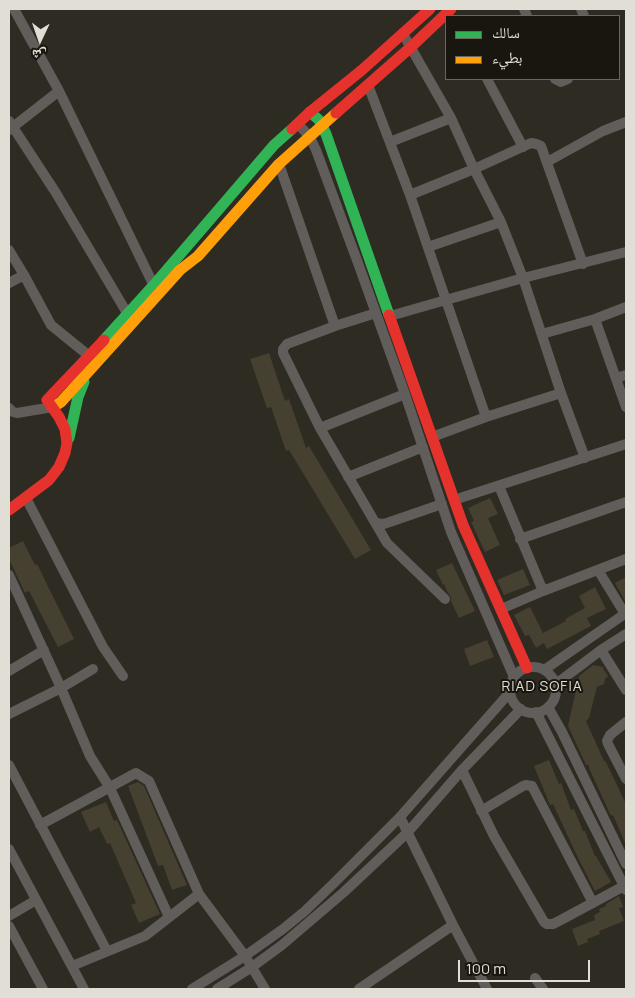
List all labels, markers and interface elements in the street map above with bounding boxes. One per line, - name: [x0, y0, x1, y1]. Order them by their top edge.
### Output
- north arrow: [15, 15, 65, 65]
- legend: [445, 15, 620, 80]
- text: سالك: [492, 22, 520, 43]
- text: ش: [31, 46, 47, 65]
- text: بطيء: [492, 47, 522, 68]
- district label: RIAD SOFIA: [500, 679, 584, 695]
- scale bar: [460, 950, 592, 982]
- text: 100 m: [466, 958, 506, 979]

